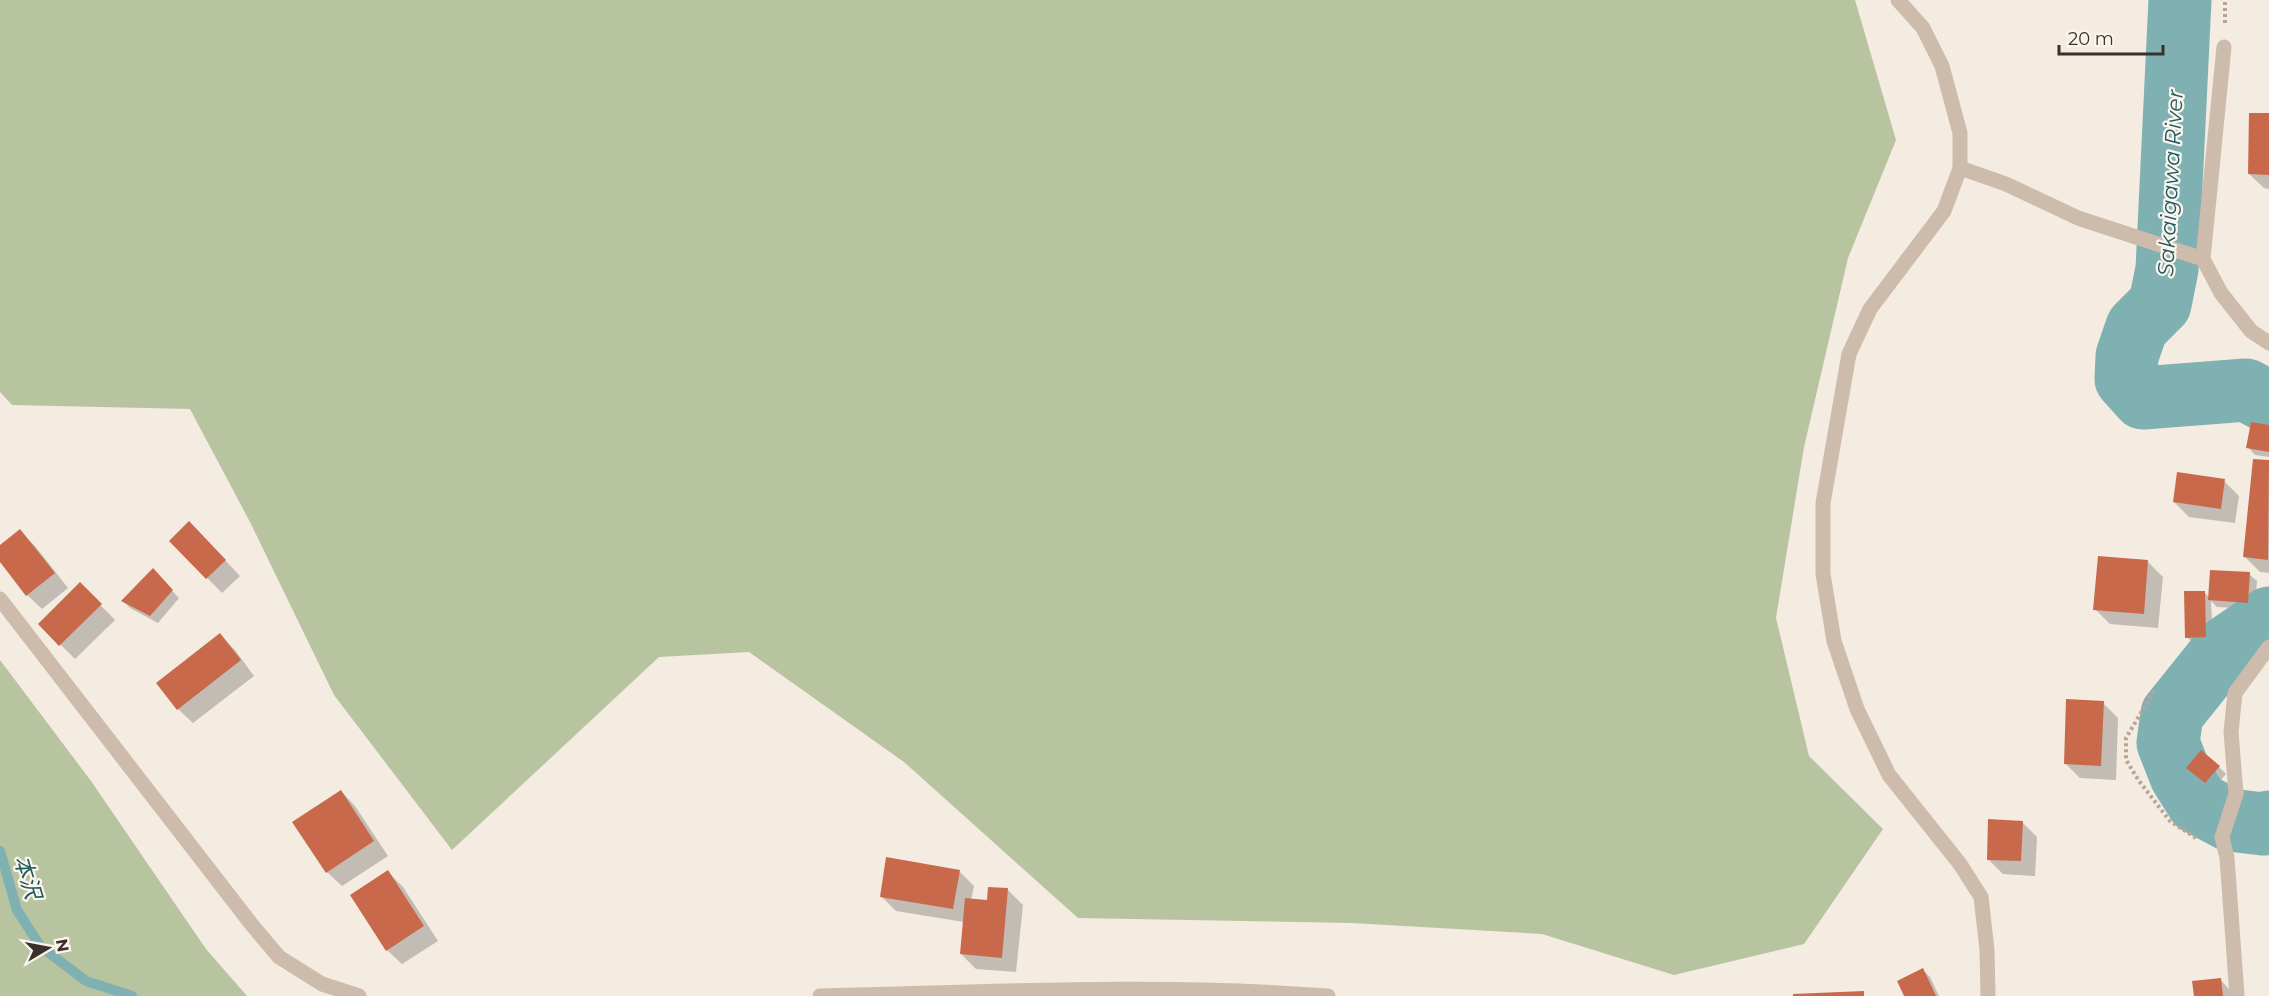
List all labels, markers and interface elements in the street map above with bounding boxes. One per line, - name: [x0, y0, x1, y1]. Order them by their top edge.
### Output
- scale bar: [2059, 18, 2162, 56]
- text: 20 m: [2068, 28, 2114, 50]
- water label: Sakaigawa River: [2152, 88, 2189, 277]
- water label: 本沢: [8, 852, 48, 905]
- north arrow: [18, 918, 78, 978]
- text: N: [52, 937, 73, 954]

